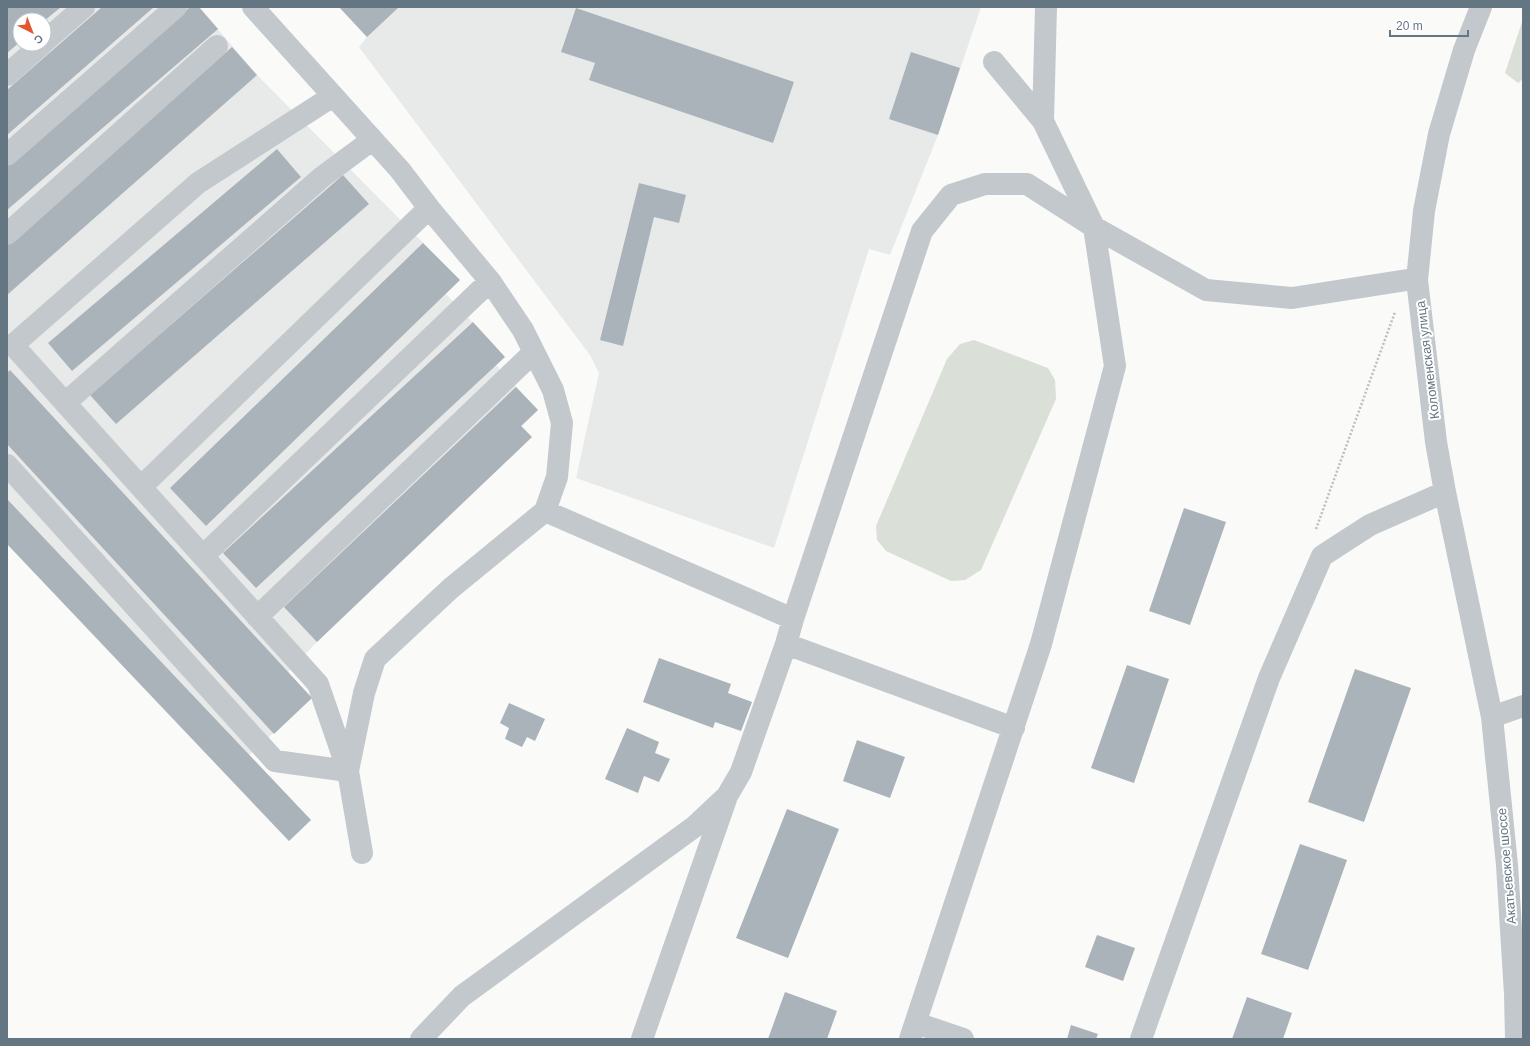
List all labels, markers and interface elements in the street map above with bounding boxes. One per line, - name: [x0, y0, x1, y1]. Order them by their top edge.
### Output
- north arrow: [12, 12, 52, 52]
- scale bar: [1390, 12, 1468, 38]
- text: 20 m: [1396, 19, 1423, 33]
- text: С: [32, 32, 46, 47]
- street label: Коломенская улица: [1413, 299, 1442, 420]
- street label: Акатьевское шоссе: [1494, 807, 1519, 925]

